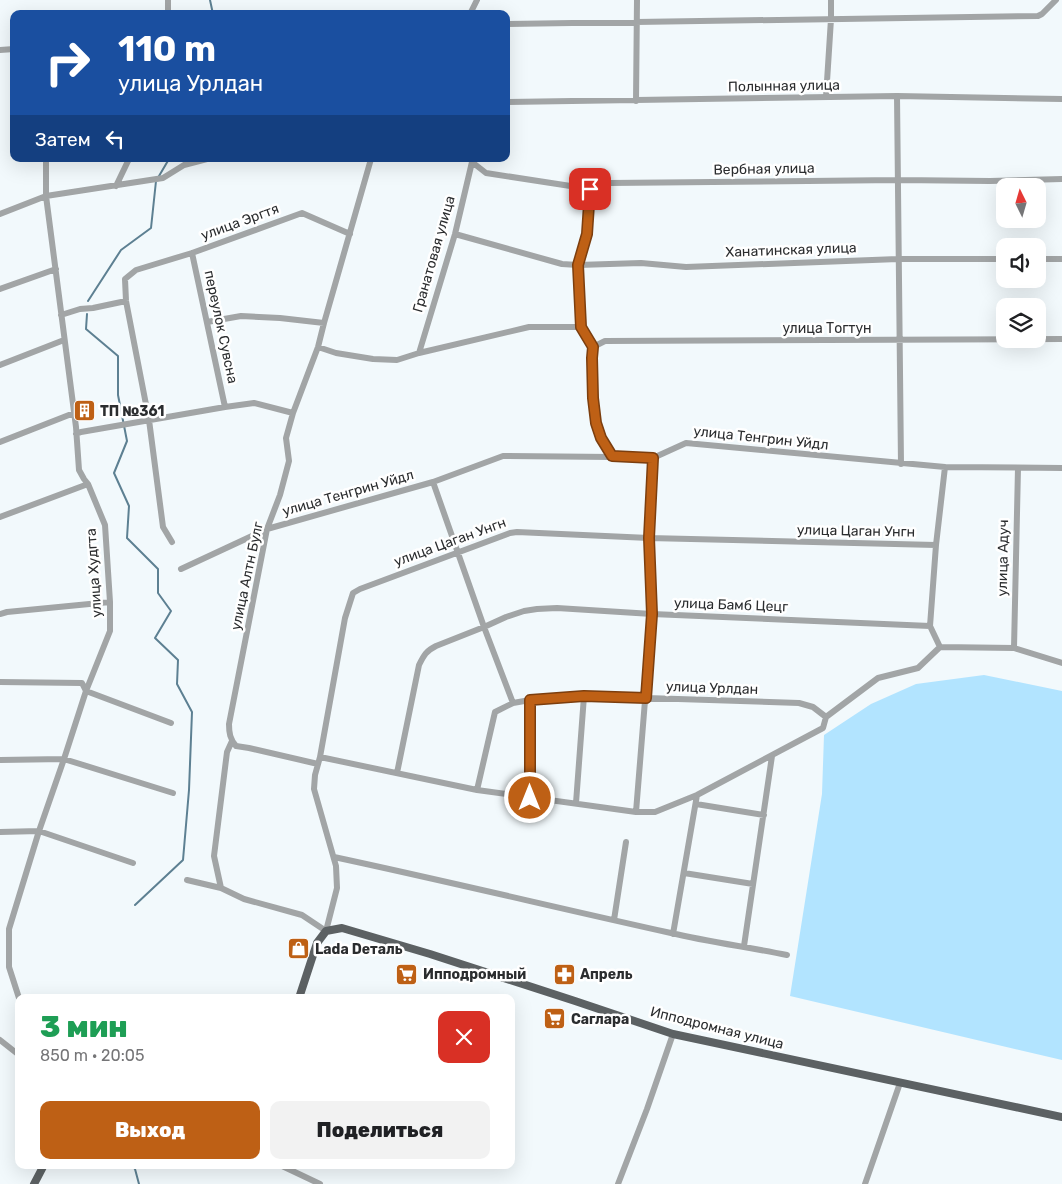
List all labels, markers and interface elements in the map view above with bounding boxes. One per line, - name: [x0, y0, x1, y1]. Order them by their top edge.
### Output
- text: 110 m: [118, 28, 216, 70]
- icon: right: [35, 30, 100, 95]
- text: улица Урлдан: [118, 70, 263, 97]
- street label: Полынная улица: [728, 77, 840, 95]
- icon: left: [101, 125, 129, 153]
- text: Затем: [35, 128, 91, 151]
- street label: Вербная улица: [713, 160, 815, 178]
- pin: [569, 168, 611, 210]
- icon: arrive: [576, 175, 604, 203]
- north arrow: [996, 178, 1046, 228]
- map controls: [996, 178, 1046, 348]
- street label: Гранатовая улица: [409, 194, 459, 314]
- street label: улица Эргтя: [199, 200, 281, 244]
- button: sound: [996, 238, 1046, 288]
- street label: Ханатинская улица: [725, 239, 857, 261]
- street label: переулок Сувсна: [201, 269, 241, 385]
- button: layers: [996, 298, 1046, 348]
- street label: улица Тогтун: [782, 320, 872, 337]
- building icon: ТП №361: [72, 399, 96, 423]
- place label: ТП №361: [100, 403, 164, 420]
- street label: улица Тенгрин Уйдл: [693, 422, 829, 454]
- street label: улица Тенгрин Уйдл: [280, 466, 416, 520]
- street label: улица Цаган Унгн: [392, 514, 508, 570]
- street label: улица Адуч: [994, 519, 1012, 597]
- street label: улица Алтн Булг: [227, 520, 267, 632]
- street label: улица Цаган Унгн: [797, 521, 915, 541]
- street label: улица Худгта: [82, 528, 106, 618]
- street label: улица Бамб Цецг: [674, 595, 788, 615]
- street label: улица Урлдан: [666, 678, 758, 698]
- position arrow: [503, 771, 555, 823]
- shop icon: Lada Dеталь: [287, 937, 311, 961]
- place label: Lada Dеталь: [315, 941, 403, 958]
- supermarket icon: Ипподромный: [395, 962, 419, 986]
- pharmacy icon: Апрель: [552, 962, 576, 986]
- place label: Ипподромный: [423, 966, 526, 983]
- place label: Апрель: [580, 966, 633, 983]
- street label: Ипподромная улица: [649, 1003, 785, 1053]
- supermarket icon: Саглара: [543, 1007, 567, 1031]
- text: 3 мин: [40, 1009, 128, 1045]
- button: close: [438, 1011, 490, 1063]
- place label: Саглара: [571, 1011, 629, 1028]
- text: 850 m · 20:05: [40, 1046, 144, 1065]
- button: Выход: [40, 1101, 260, 1159]
- button: Поделиться: [270, 1101, 490, 1159]

